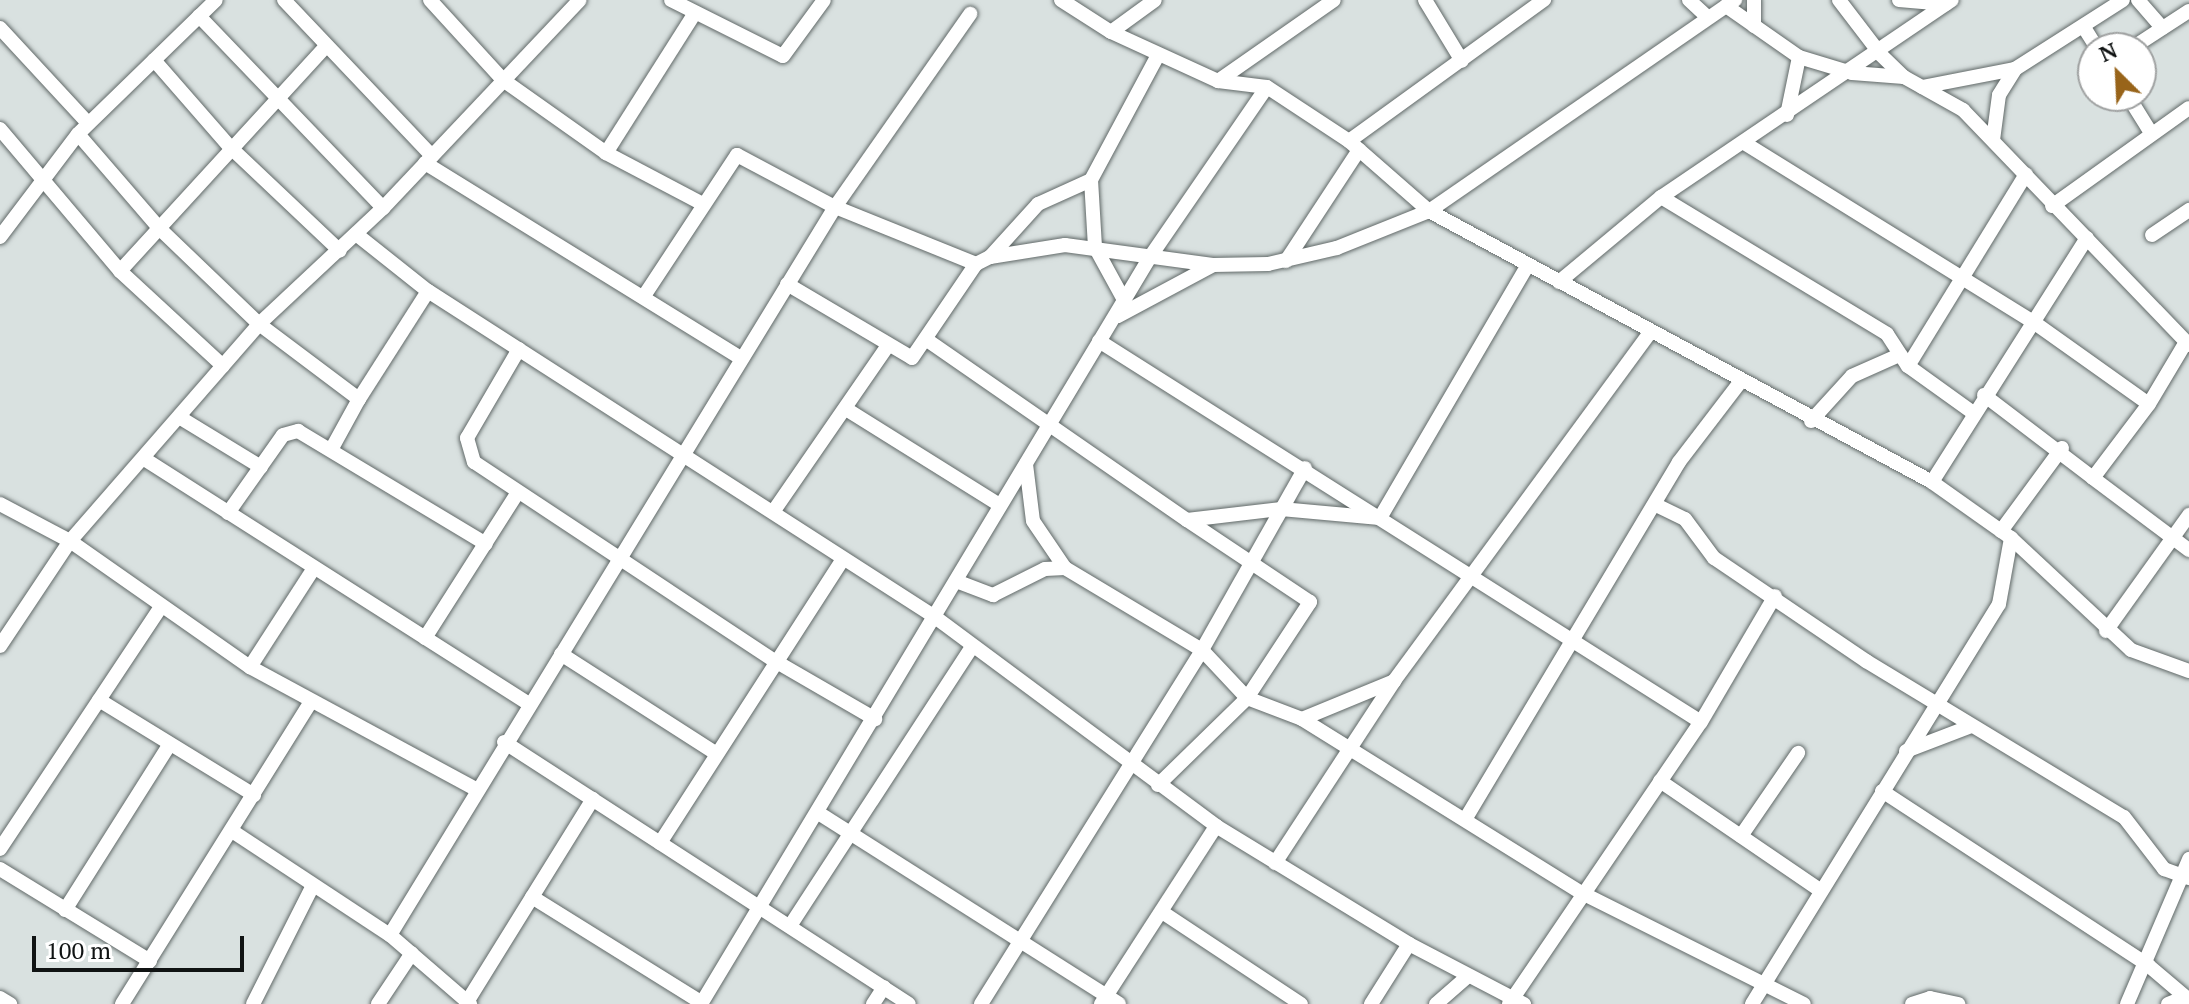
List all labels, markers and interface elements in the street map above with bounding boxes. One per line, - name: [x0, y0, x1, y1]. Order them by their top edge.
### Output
- north arrow: [2077, 32, 2157, 112]
- text: N: [2094, 35, 2121, 68]
- scale bar: [36, 920, 248, 970]
- text: 100 m: [46, 934, 111, 966]

